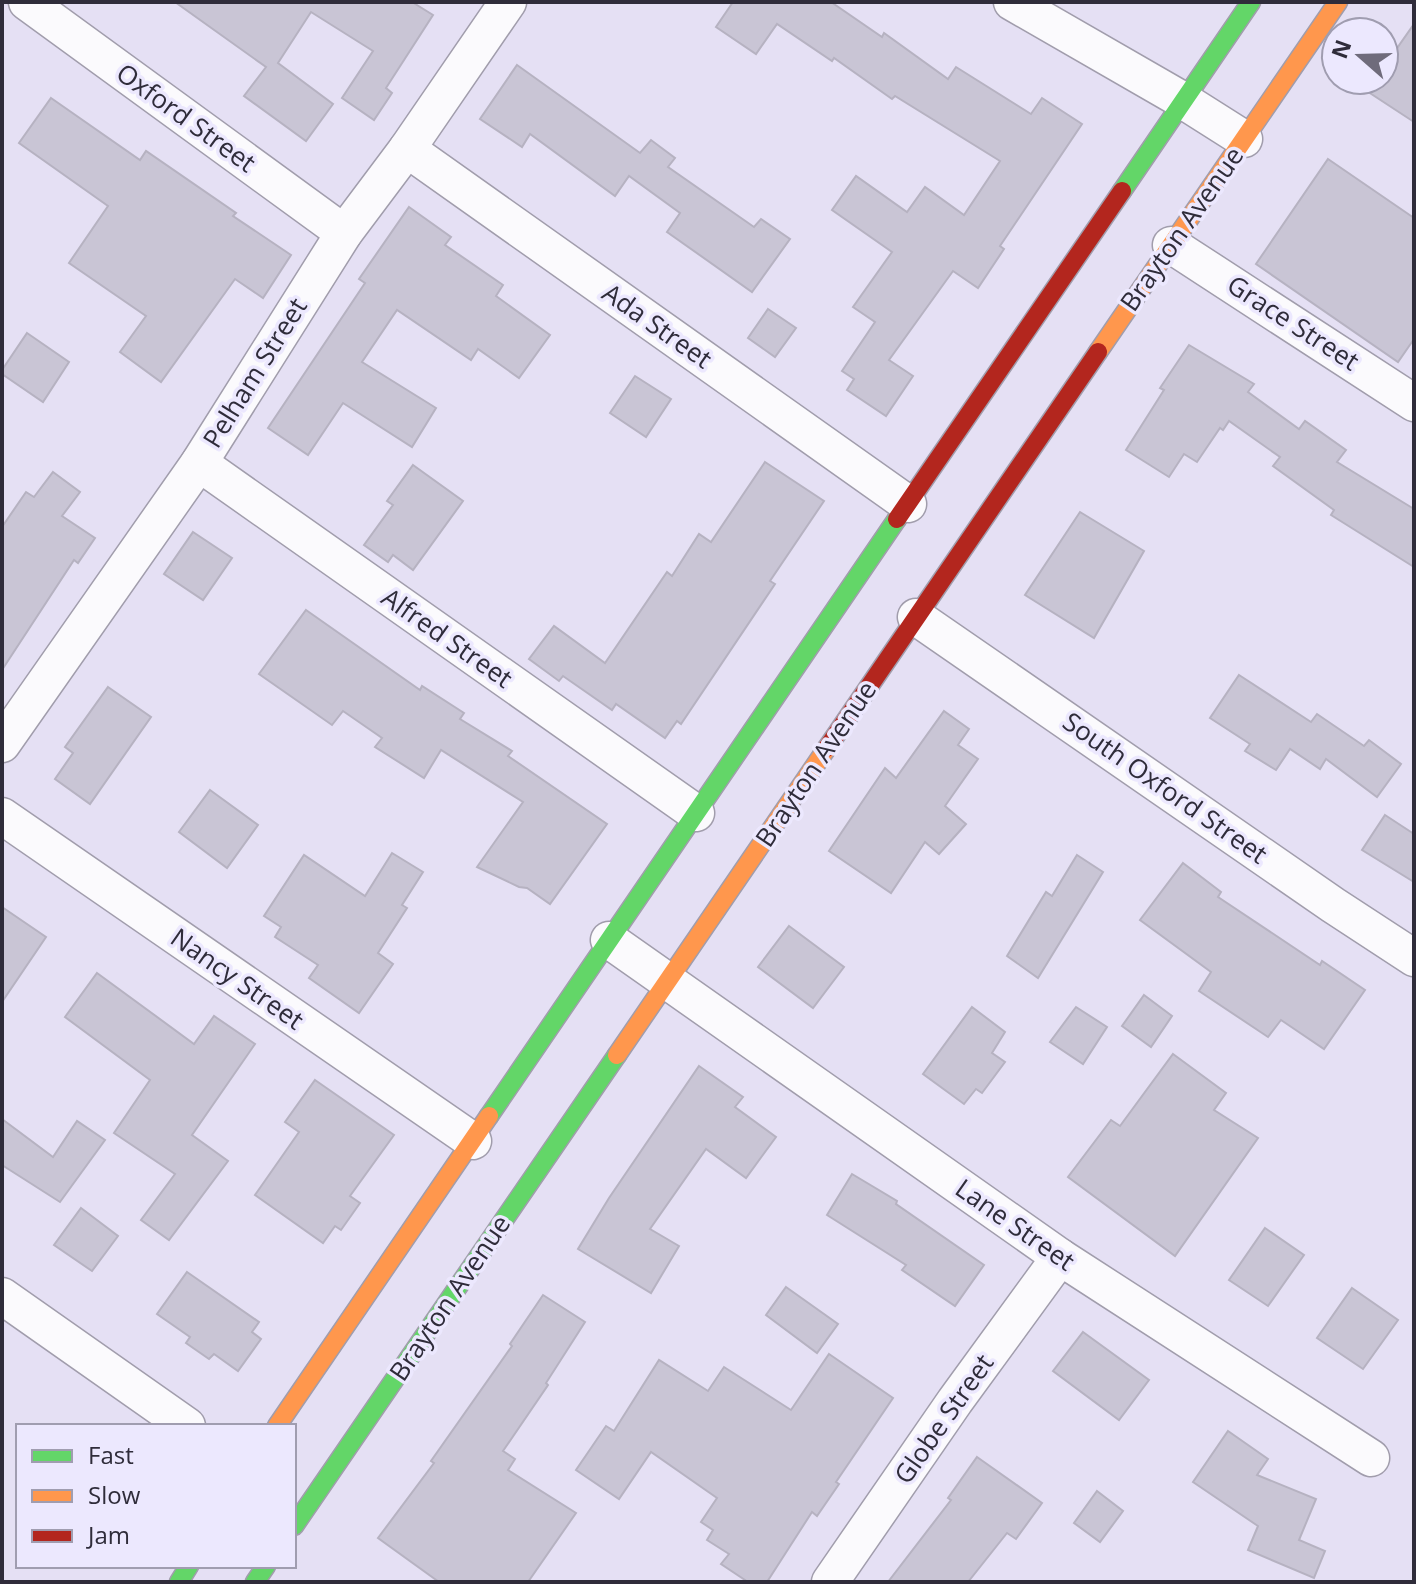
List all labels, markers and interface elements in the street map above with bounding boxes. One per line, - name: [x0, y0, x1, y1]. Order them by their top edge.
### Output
- north arrow: [1320, 16, 1400, 96]
- text: N: [1323, 35, 1357, 62]
- street label: Oxford Street: [110, 54, 264, 180]
- street label: Brayton Avenue: [1111, 139, 1251, 318]
- street label: Grace Street: [1221, 266, 1366, 378]
- street label: Ada Street: [596, 274, 720, 376]
- street label: Pelham Street: [194, 291, 315, 454]
- street label: Alfred Street: [375, 579, 520, 696]
- street label: Brayton Avenue: [746, 673, 884, 854]
- street label: South Oxford Street: [1056, 703, 1275, 871]
- street label: Nancy Street: [164, 919, 311, 1037]
- street label: Lane Street: [949, 1170, 1082, 1278]
- street label: Brayton Avenue: [380, 1207, 518, 1388]
- street label: Globe Street: [885, 1346, 1001, 1491]
- legend: [16, 1424, 296, 1568]
- text: Fast: [88, 1438, 134, 1471]
- text: Slow: [88, 1478, 141, 1511]
- text: Jam: [86, 1518, 130, 1551]

